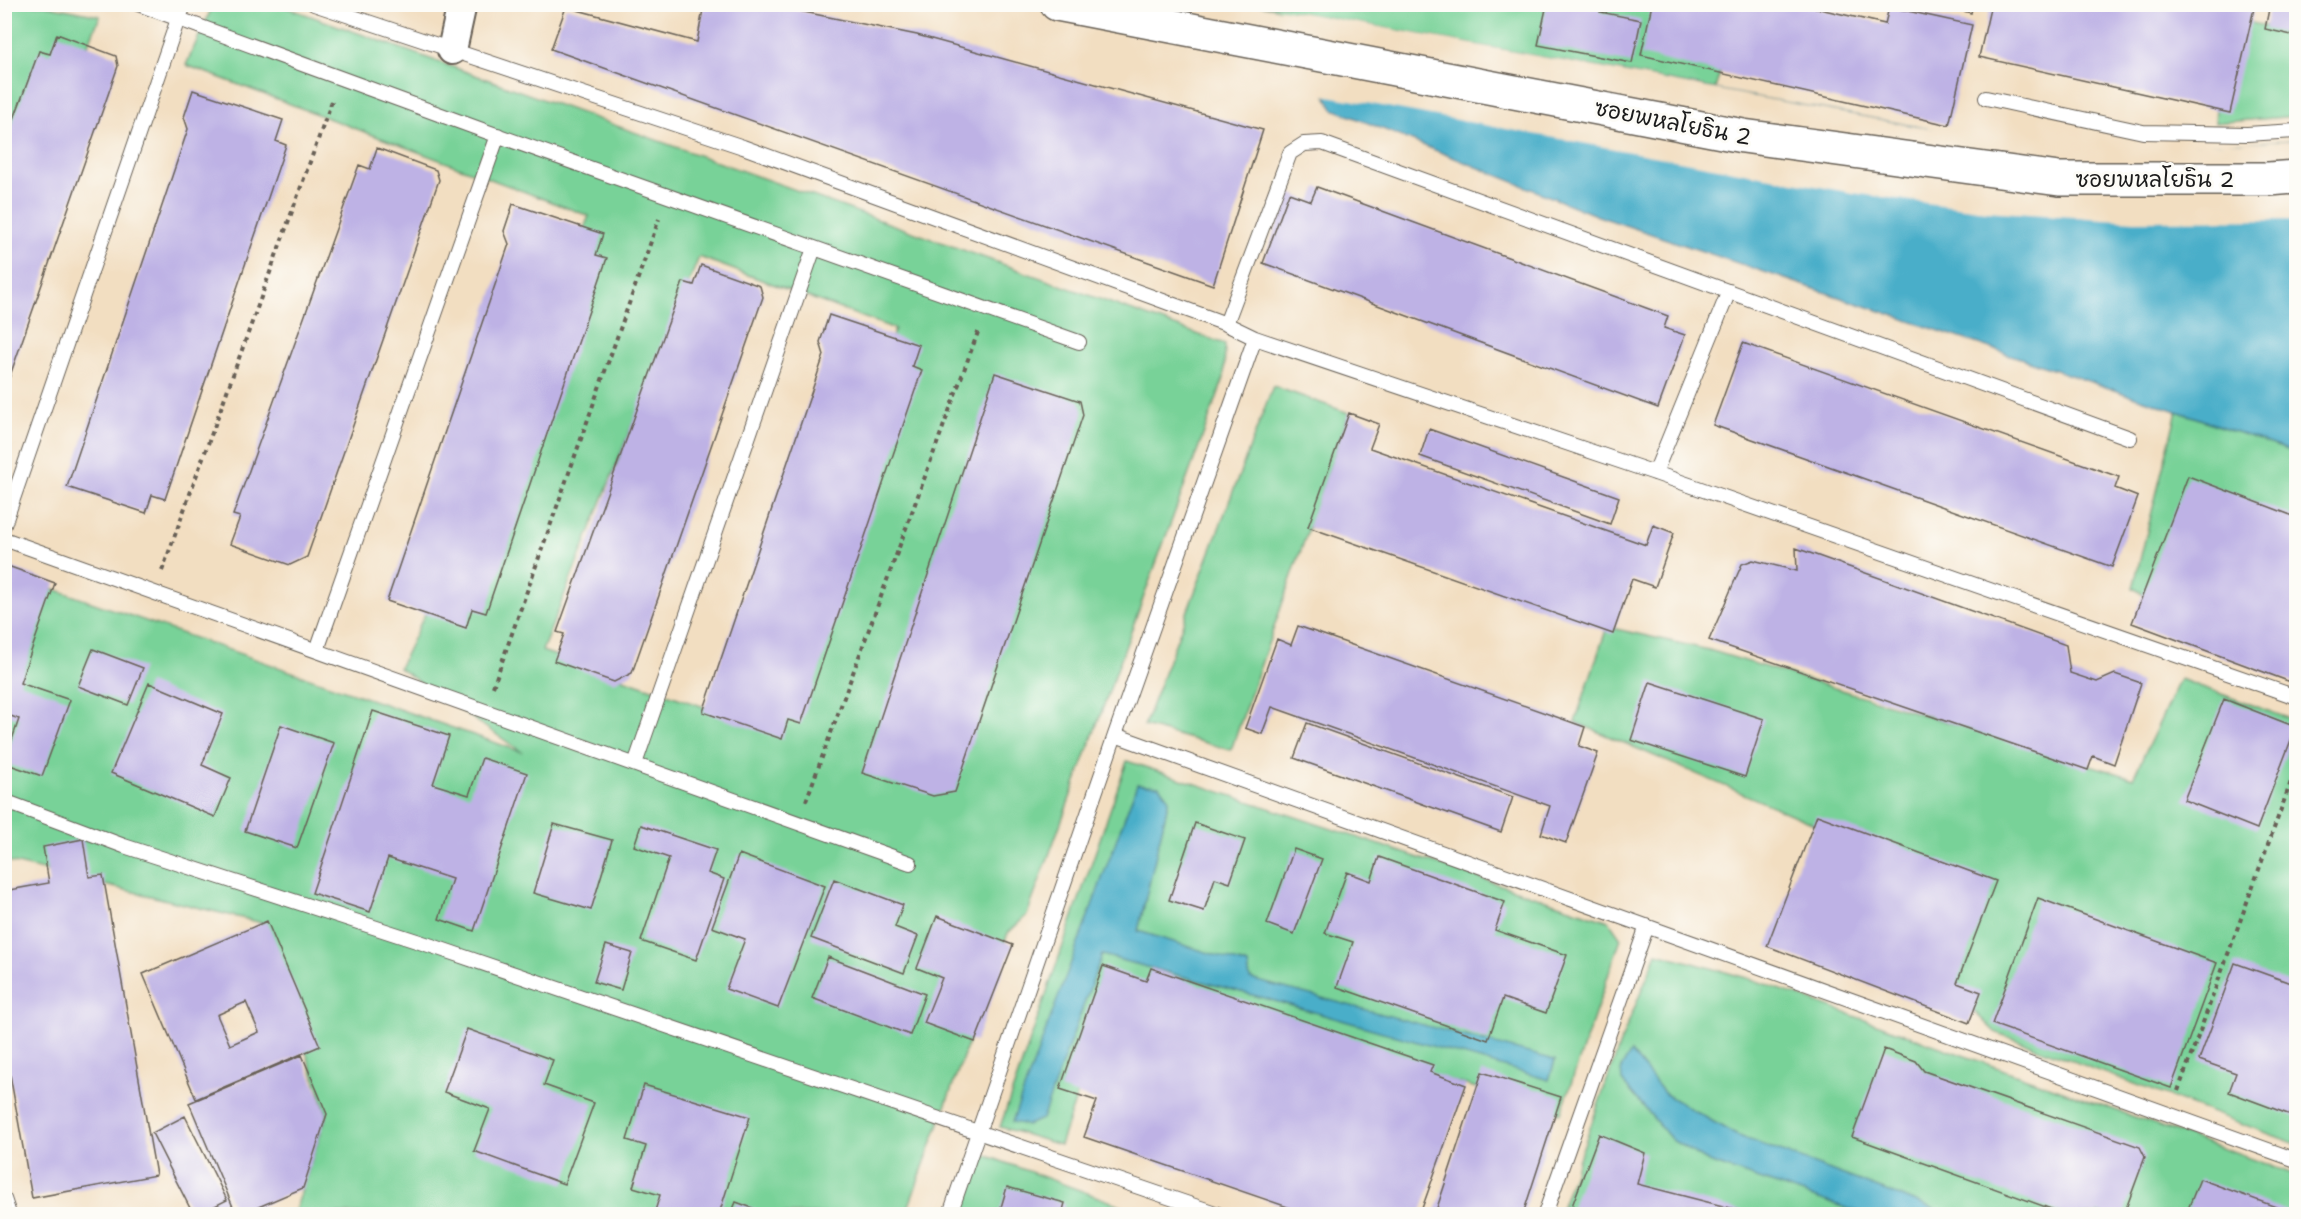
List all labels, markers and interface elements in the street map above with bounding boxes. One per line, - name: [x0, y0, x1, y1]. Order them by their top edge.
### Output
- street label: ซอยพหลโยธิน 2: [1592, 93, 1754, 152]
- street label: ซอยพหลโยธิน 2: [2075, 165, 2235, 194]

